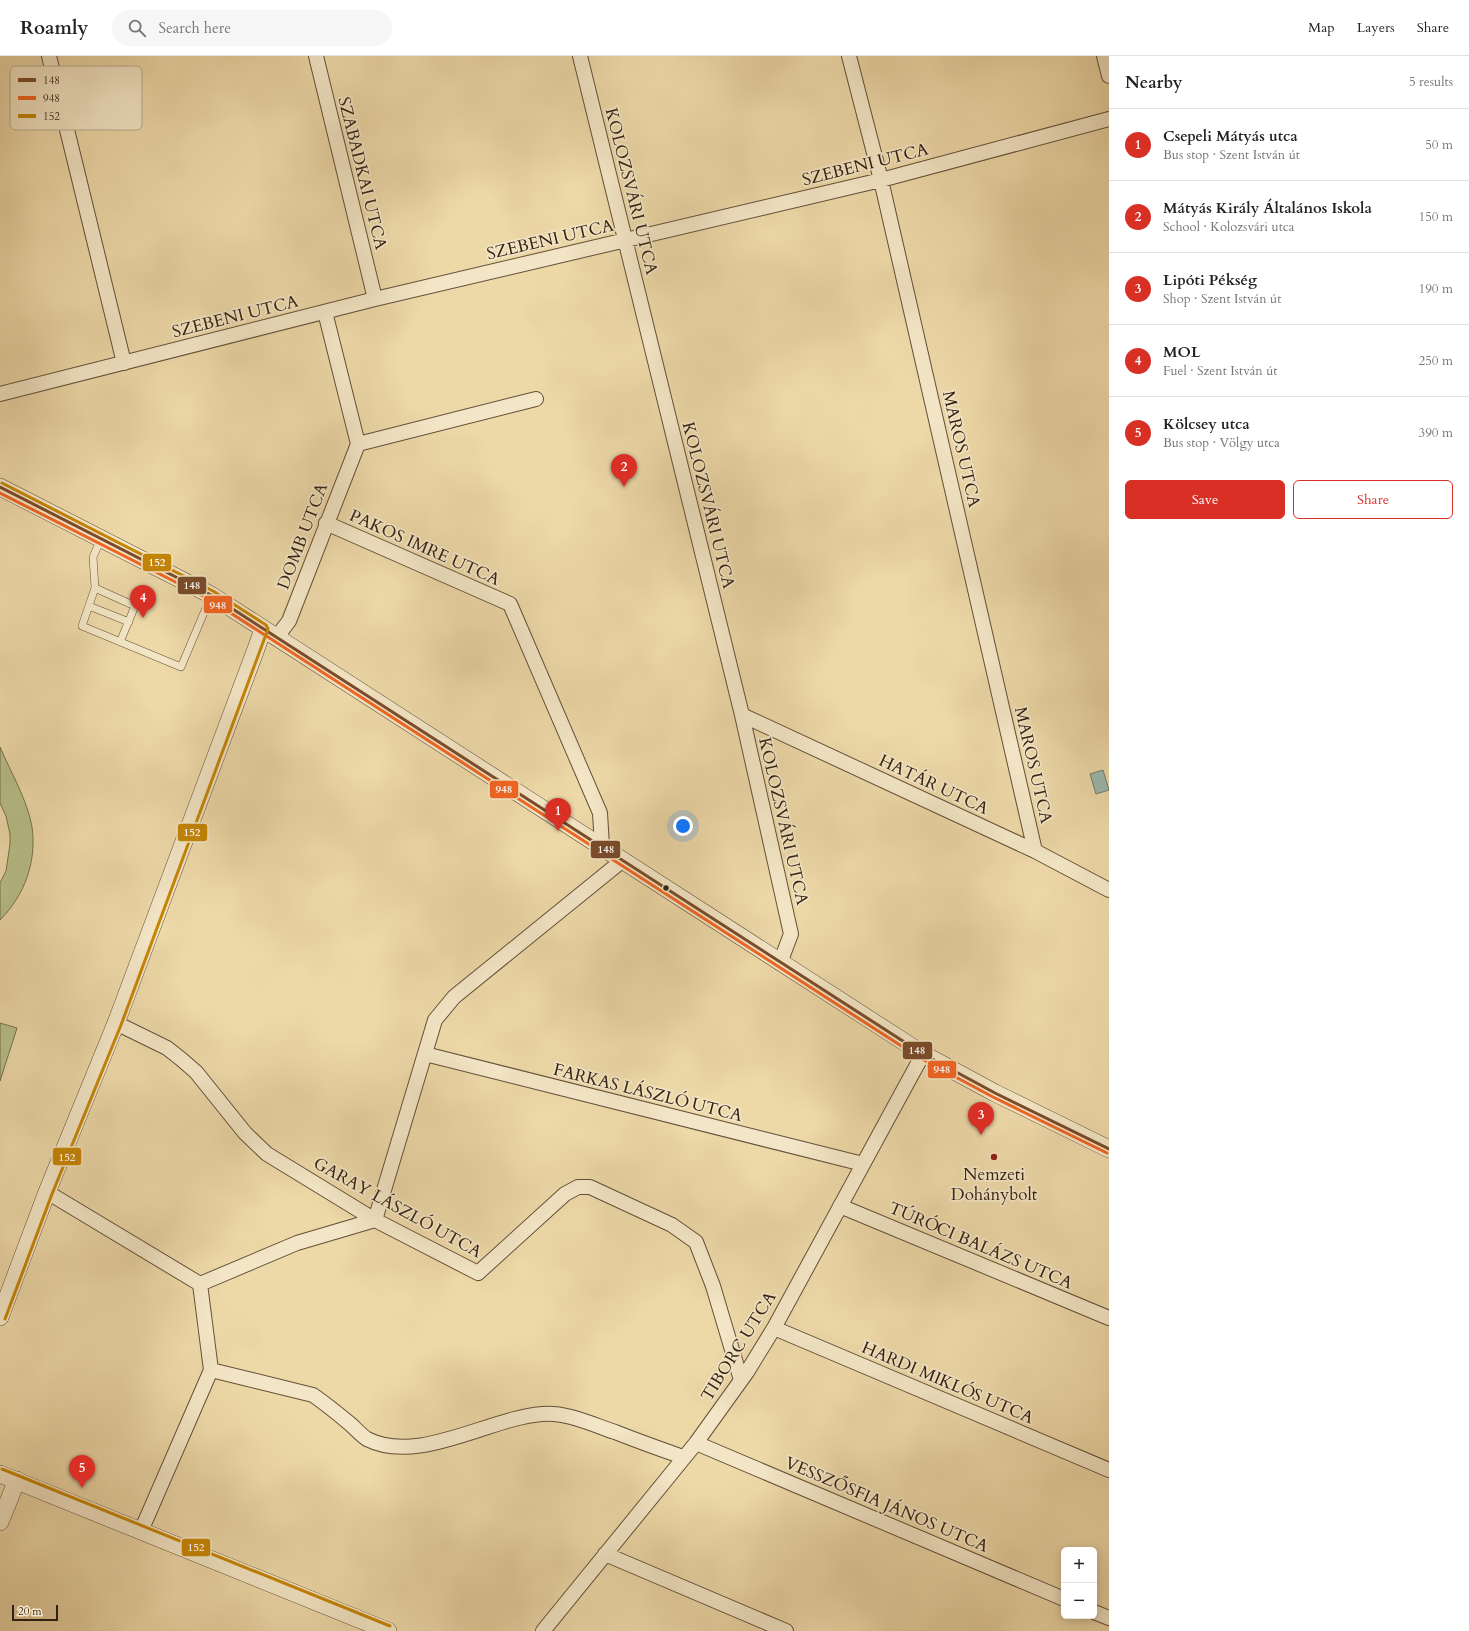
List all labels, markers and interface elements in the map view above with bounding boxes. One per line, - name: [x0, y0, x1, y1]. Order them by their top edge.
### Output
- search box: [112, 10, 392, 46]
- text: Roamly: [20, 15, 88, 41]
- icon: search: [126, 17, 148, 39]
- text: Search here: [158, 18, 231, 38]
- text: Map: [1308, 18, 1335, 37]
- text: Layers: [1357, 18, 1395, 37]
- text: Share: [1417, 18, 1449, 37]
- legend: [10, 66, 142, 130]
- text: Nearby: [1125, 71, 1182, 94]
- text: 148: [43, 73, 60, 88]
- text: 5 results: [1409, 73, 1453, 91]
- text: 948: [43, 91, 60, 106]
- street label: SZABADKAI UTCA: [332, 94, 393, 253]
- street label: KOLOZSVÁRI UTCA: [600, 105, 664, 278]
- text: 152: [43, 109, 60, 124]
- text: Csepeli Mátyás utca: [1163, 126, 1298, 146]
- text: 1: [1135, 136, 1141, 154]
- text: 50 m: [1425, 136, 1453, 154]
- street label: SZEBENI UTCA: [800, 137, 932, 191]
- text: Bus stop · Szent István út: [1163, 146, 1300, 164]
- text: Mátyás Király Általános Iskola: [1163, 198, 1372, 218]
- text: 2: [1135, 208, 1141, 226]
- text: 150 m: [1419, 208, 1453, 226]
- street label: SZEBENI UTCA: [484, 214, 617, 265]
- text: School · Kolozsvári utca: [1163, 218, 1294, 236]
- text: Lipóti Pékség: [1163, 270, 1257, 290]
- text: 3: [1135, 280, 1141, 298]
- text: 190 m: [1419, 280, 1453, 298]
- street label: SZEBENI UTCA: [170, 289, 302, 343]
- text: Shop · Szent István út: [1163, 290, 1281, 308]
- text: MOL: [1163, 342, 1200, 362]
- text: 4: [1135, 352, 1141, 370]
- text: 250 m: [1419, 352, 1453, 370]
- text: Fuel · Szent István út: [1163, 362, 1277, 380]
- street label: MAROS UTCA: [937, 388, 986, 511]
- text: Kölcsey utca: [1163, 414, 1250, 434]
- street label: KOLOZSVÁRI UTCA: [677, 419, 741, 592]
- text: 5: [1135, 424, 1141, 442]
- text: 390 m: [1419, 424, 1453, 442]
- text: Bus stop · Völgy utca: [1163, 434, 1280, 452]
- pin: 2: [611, 454, 637, 487]
- street label: DOMB UTCA: [272, 479, 334, 593]
- button: Save: [1125, 480, 1285, 519]
- button: Share: [1293, 480, 1453, 519]
- street label: PAKOS IMRE UTCA: [346, 504, 505, 591]
- line badge: 152: [142, 553, 172, 572]
- text: 152: [149, 555, 166, 570]
- line badge: 148: [177, 576, 207, 595]
- text: 148: [184, 578, 200, 593]
- pin: 4: [130, 585, 156, 618]
- line badge: 948: [203, 595, 233, 614]
- text: 948: [210, 598, 226, 613]
- street label: MAROS UTCA: [1009, 704, 1058, 827]
- street label: KOLOZSVÁRI UTCA: [753, 735, 814, 908]
- street label: HATÁR UTCA: [875, 749, 993, 820]
- line badge: 948: [489, 780, 519, 799]
- text: 948: [496, 782, 512, 797]
- pin: 1: [545, 798, 571, 831]
- your location: [673, 816, 693, 836]
- line badge: 152: [177, 823, 208, 842]
- text: 152: [184, 825, 201, 840]
- line badge: 148: [590, 840, 621, 859]
- text: 148: [598, 842, 614, 857]
- unlabelled marker: [661, 883, 671, 893]
- line badge: 148: [902, 1041, 933, 1060]
- text: 148: [909, 1043, 925, 1058]
- street label: FARKAS LÁSZLÓ UTCA: [551, 1057, 746, 1127]
- line badge: 948: [927, 1060, 957, 1079]
- text: 948: [934, 1062, 950, 1077]
- pin: 3: [968, 1102, 994, 1135]
- line badge: 152: [52, 1147, 82, 1166]
- text: 152: [59, 1150, 76, 1165]
- street label: GARAY LÁSZLÓ UTCA: [309, 1151, 487, 1264]
- marker: Nemzeti Dohánybolt: [989, 1152, 999, 1162]
- place label: Nemzeti Dohánybolt: [951, 1163, 1038, 1206]
- street label: TÚRÓCI BALÁZS UTCA: [885, 1195, 1077, 1295]
- street label: TIBORC UTCA: [695, 1286, 782, 1405]
- street label: HARDI MIKLÓS UTCA: [858, 1335, 1039, 1430]
- street label: VESSZŐSFIA JÁNOS UTCA: [781, 1451, 993, 1558]
- pin: 5: [69, 1455, 95, 1488]
- line badge: 152: [181, 1538, 211, 1557]
- text: 152: [188, 1540, 205, 1555]
- map controls: [1061, 1547, 1097, 1619]
- button: +: [1061, 1547, 1097, 1583]
- button: −: [1061, 1583, 1097, 1619]
- scale bar: [12, 1603, 58, 1622]
- text: 20 m: [18, 1604, 42, 1619]

